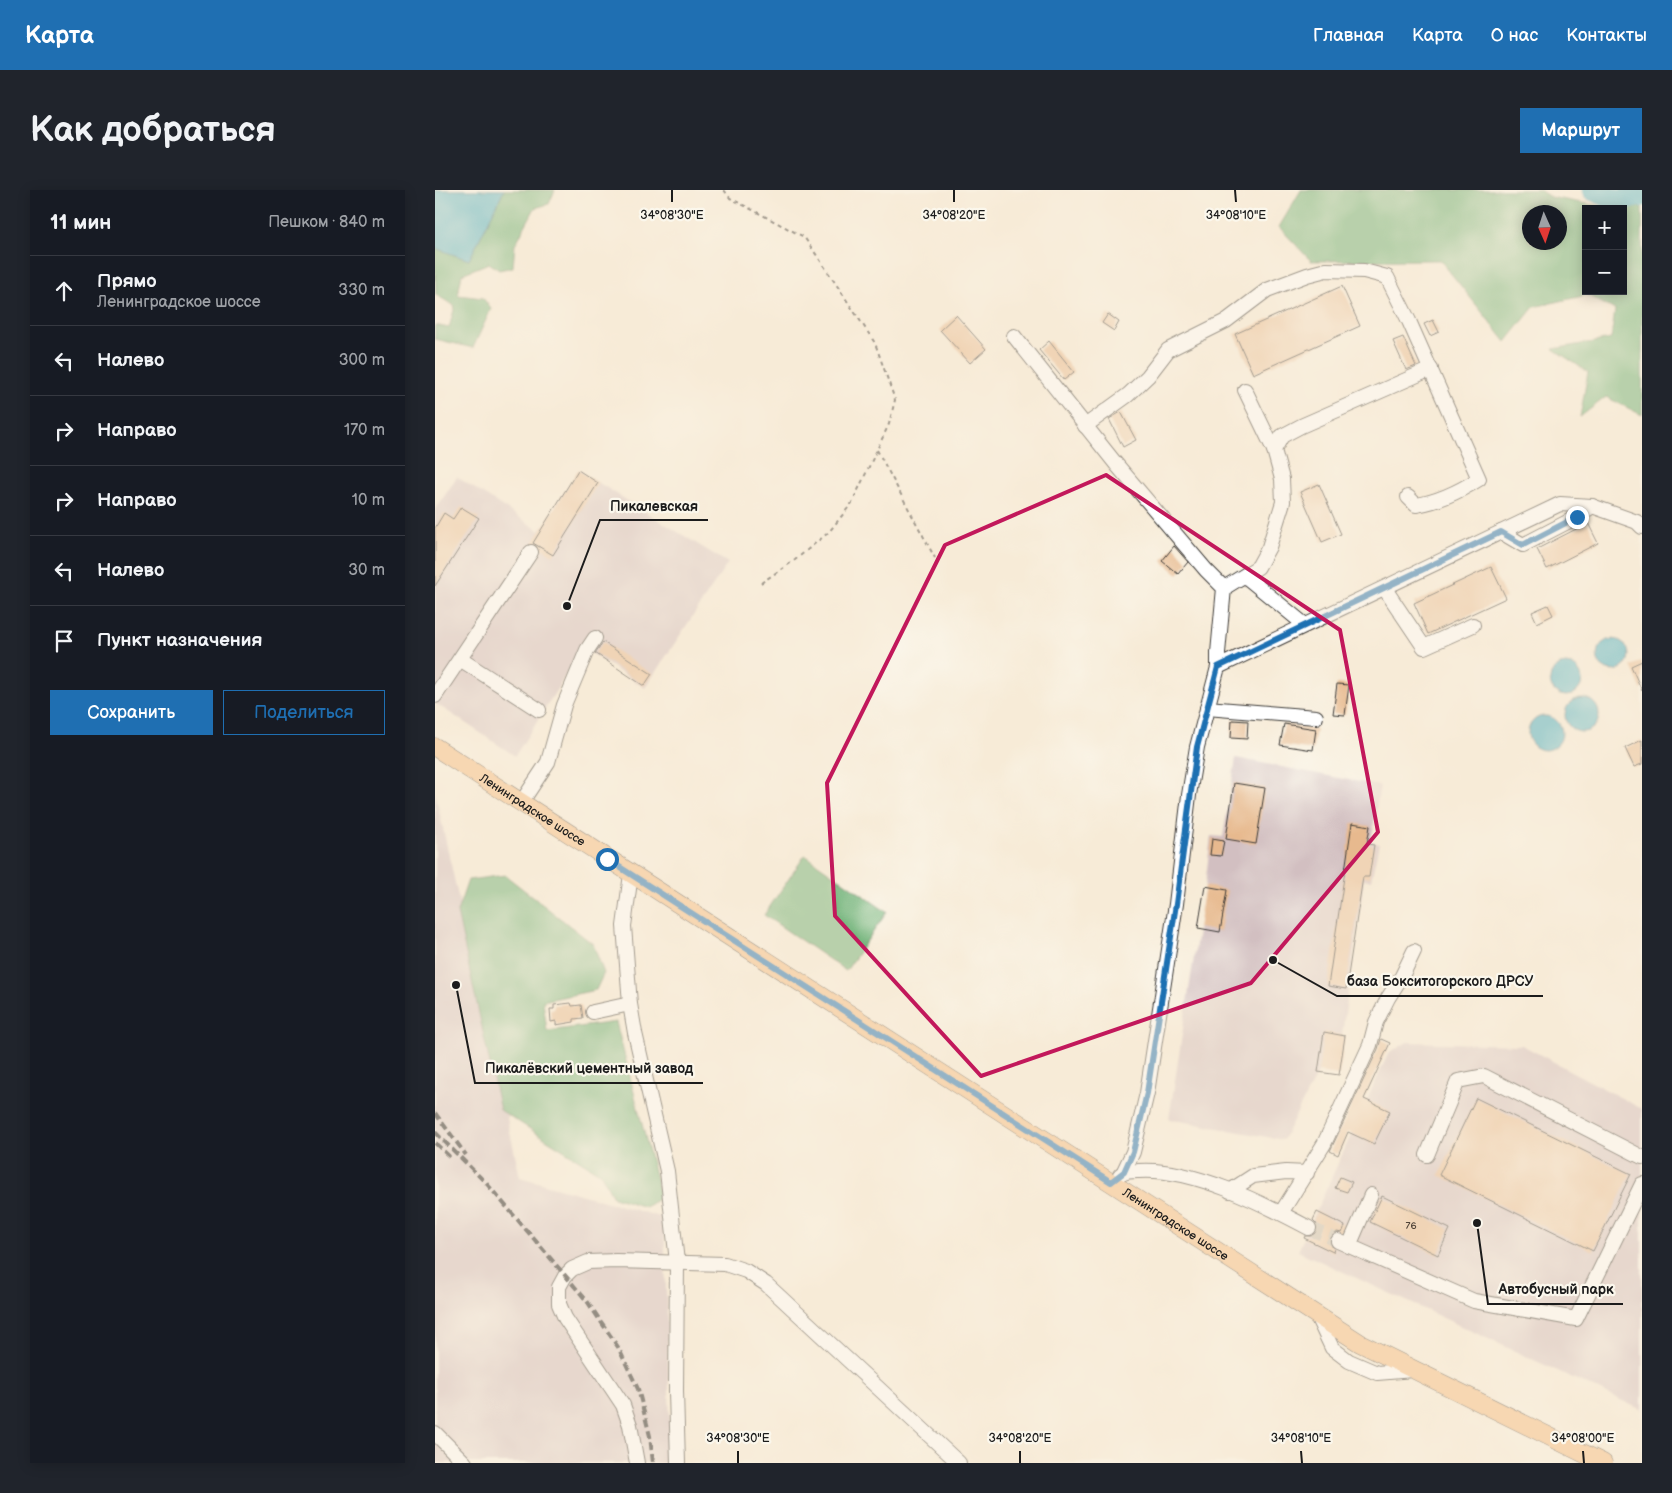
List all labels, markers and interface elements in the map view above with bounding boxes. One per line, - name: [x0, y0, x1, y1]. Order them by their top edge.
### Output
- text: Карта: [25, 21, 94, 50]
- text: Главная: [1313, 25, 1384, 46]
- text: Карта: [1412, 25, 1463, 46]
- text: О нас: [1491, 25, 1538, 46]
- text: Контакты: [1566, 25, 1647, 46]
- button: Маршрут: [1520, 108, 1642, 153]
- text: Как добраться: [30, 109, 276, 152]
- north arrow: [1522, 205, 1567, 250]
- map controls: [1582, 205, 1627, 295]
- button: +: [1582, 205, 1627, 250]
- text: 34°08'30"E: [640, 208, 704, 223]
- text: 34°08'20"E: [922, 208, 986, 223]
- text: 34°08'10"E: [1206, 208, 1266, 223]
- text: 11 мин: [50, 210, 111, 235]
- text: Пешком · 840 m: [268, 213, 385, 232]
- button: −: [1582, 250, 1627, 295]
- text: Прямо: [97, 270, 157, 293]
- icon: ahead: [50, 277, 78, 305]
- text: 330 m: [338, 281, 385, 300]
- text: Ленинградское шоссе: [97, 293, 261, 312]
- icon: left: [50, 347, 78, 375]
- text: Налево: [97, 349, 164, 372]
- text: 300 m: [339, 351, 385, 370]
- icon: right: [50, 417, 78, 445]
- text: Направо: [97, 419, 177, 442]
- text: 170 m: [344, 421, 385, 440]
- icon: right: [50, 487, 78, 515]
- text: Направо: [97, 489, 177, 512]
- text: 10 m: [352, 491, 385, 510]
- callout: Пикалевская: [600, 491, 708, 520]
- text: Пикалевская: [610, 498, 698, 515]
- route end: [1566, 506, 1589, 529]
- icon: left: [50, 557, 78, 585]
- text: Налево: [97, 559, 164, 582]
- text: 30 m: [348, 561, 385, 580]
- icon: arrive: [50, 627, 78, 655]
- text: Пункт назначения: [97, 629, 262, 652]
- button: Сохранить: [50, 690, 213, 735]
- button: Поделиться: [223, 690, 385, 735]
- street label: Ленинградское шоссе: [476, 770, 588, 850]
- route start: [596, 848, 619, 871]
- callout: база Бокситогорского ДРСУ: [1337, 967, 1543, 996]
- text: база Бокситогорского ДРСУ: [1347, 973, 1533, 990]
- callout: Пикалёвский цементный завод: [475, 1054, 703, 1083]
- text: Пикалёвский цементный завод: [485, 1060, 694, 1077]
- street label: Ленинградское шоссе: [1119, 1184, 1232, 1264]
- house number: 76: [1405, 1220, 1417, 1232]
- callout: Автобусный парк: [1488, 1275, 1623, 1304]
- text: Автобусный парк: [1498, 1281, 1614, 1298]
- text: 34°08'30"E: [706, 1431, 770, 1446]
- text: 34°08'20"E: [988, 1431, 1052, 1446]
- text: 34°08'10"E: [1271, 1431, 1331, 1446]
- text: 34°08'00"E: [1552, 1431, 1615, 1446]

